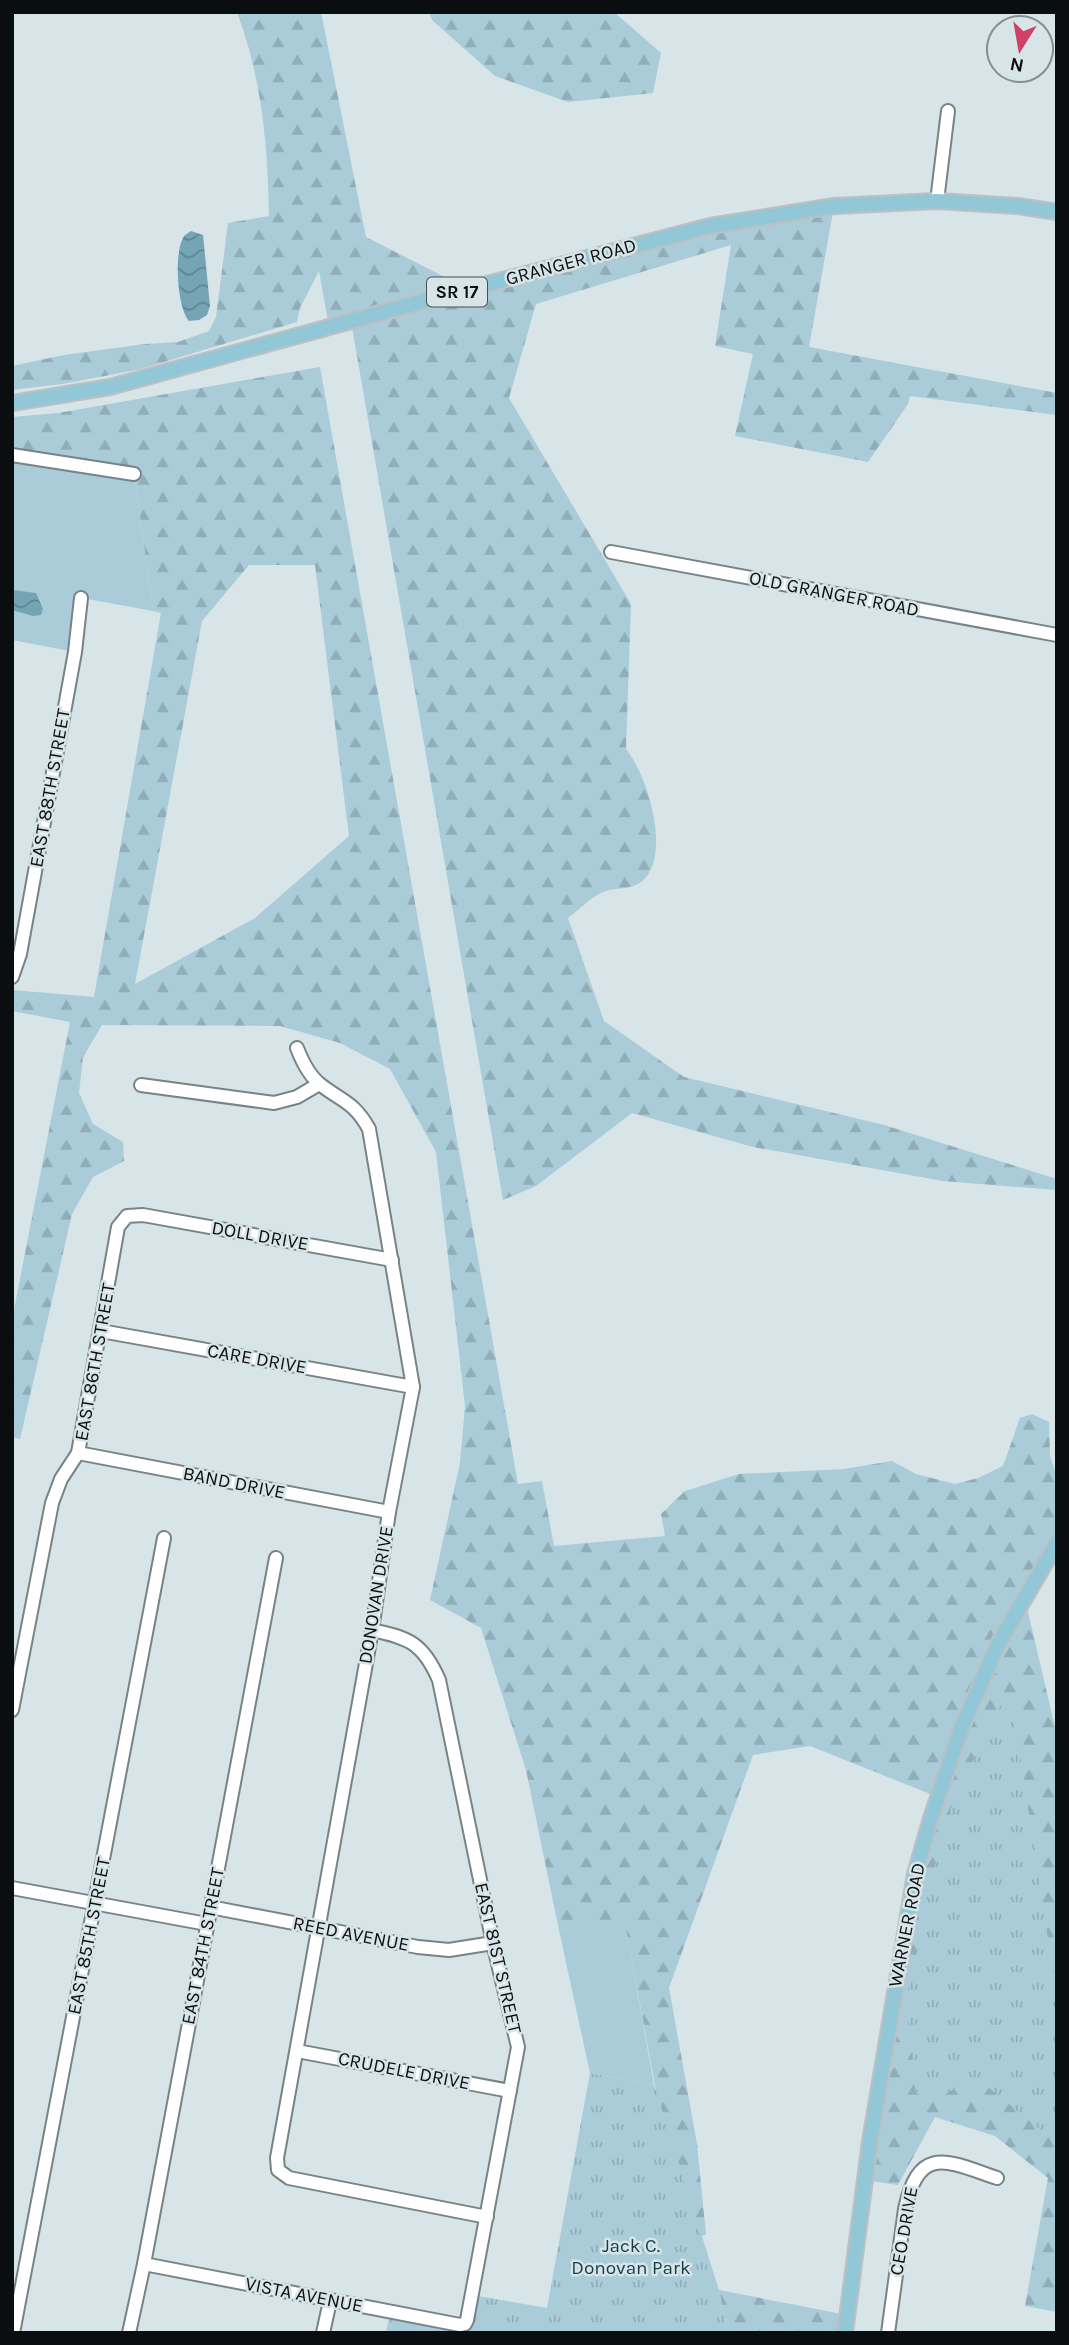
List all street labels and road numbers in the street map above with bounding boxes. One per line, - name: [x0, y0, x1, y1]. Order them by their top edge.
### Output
- street label: GRANGER ROAD: [503, 234, 639, 290]
- road number: SR 17: [427, 278, 487, 306]
- street label: OLD GRANGER ROAD: [747, 567, 921, 621]
- street label: EAST 88TH STREET: [25, 706, 75, 869]
- street label: DOLL DRIVE: [210, 1217, 310, 1255]
- street label: EAST 86TH STREET: [70, 1281, 120, 1443]
- street label: CARE DRIVE: [206, 1339, 308, 1379]
- street label: BAND DRIVE: [181, 1462, 287, 1504]
- street label: DONOVAN DRIVE: [354, 1524, 398, 1666]
- street label: EAST 85TH STREET: [63, 1855, 115, 2016]
- street label: WARNER ROAD: [884, 1861, 930, 1989]
- street label: EAST 84TH STREET: [177, 1865, 229, 2026]
- street label: EAST 81ST STREET: [470, 1880, 526, 2036]
- street label: REED AVENUE: [291, 1912, 411, 1956]
- street label: CRUDELE DRIVE: [336, 2047, 472, 2095]
- street label: CEO DRIVE: [885, 2185, 923, 2277]
- street label: VISTA AVENUE: [243, 2273, 365, 2317]

